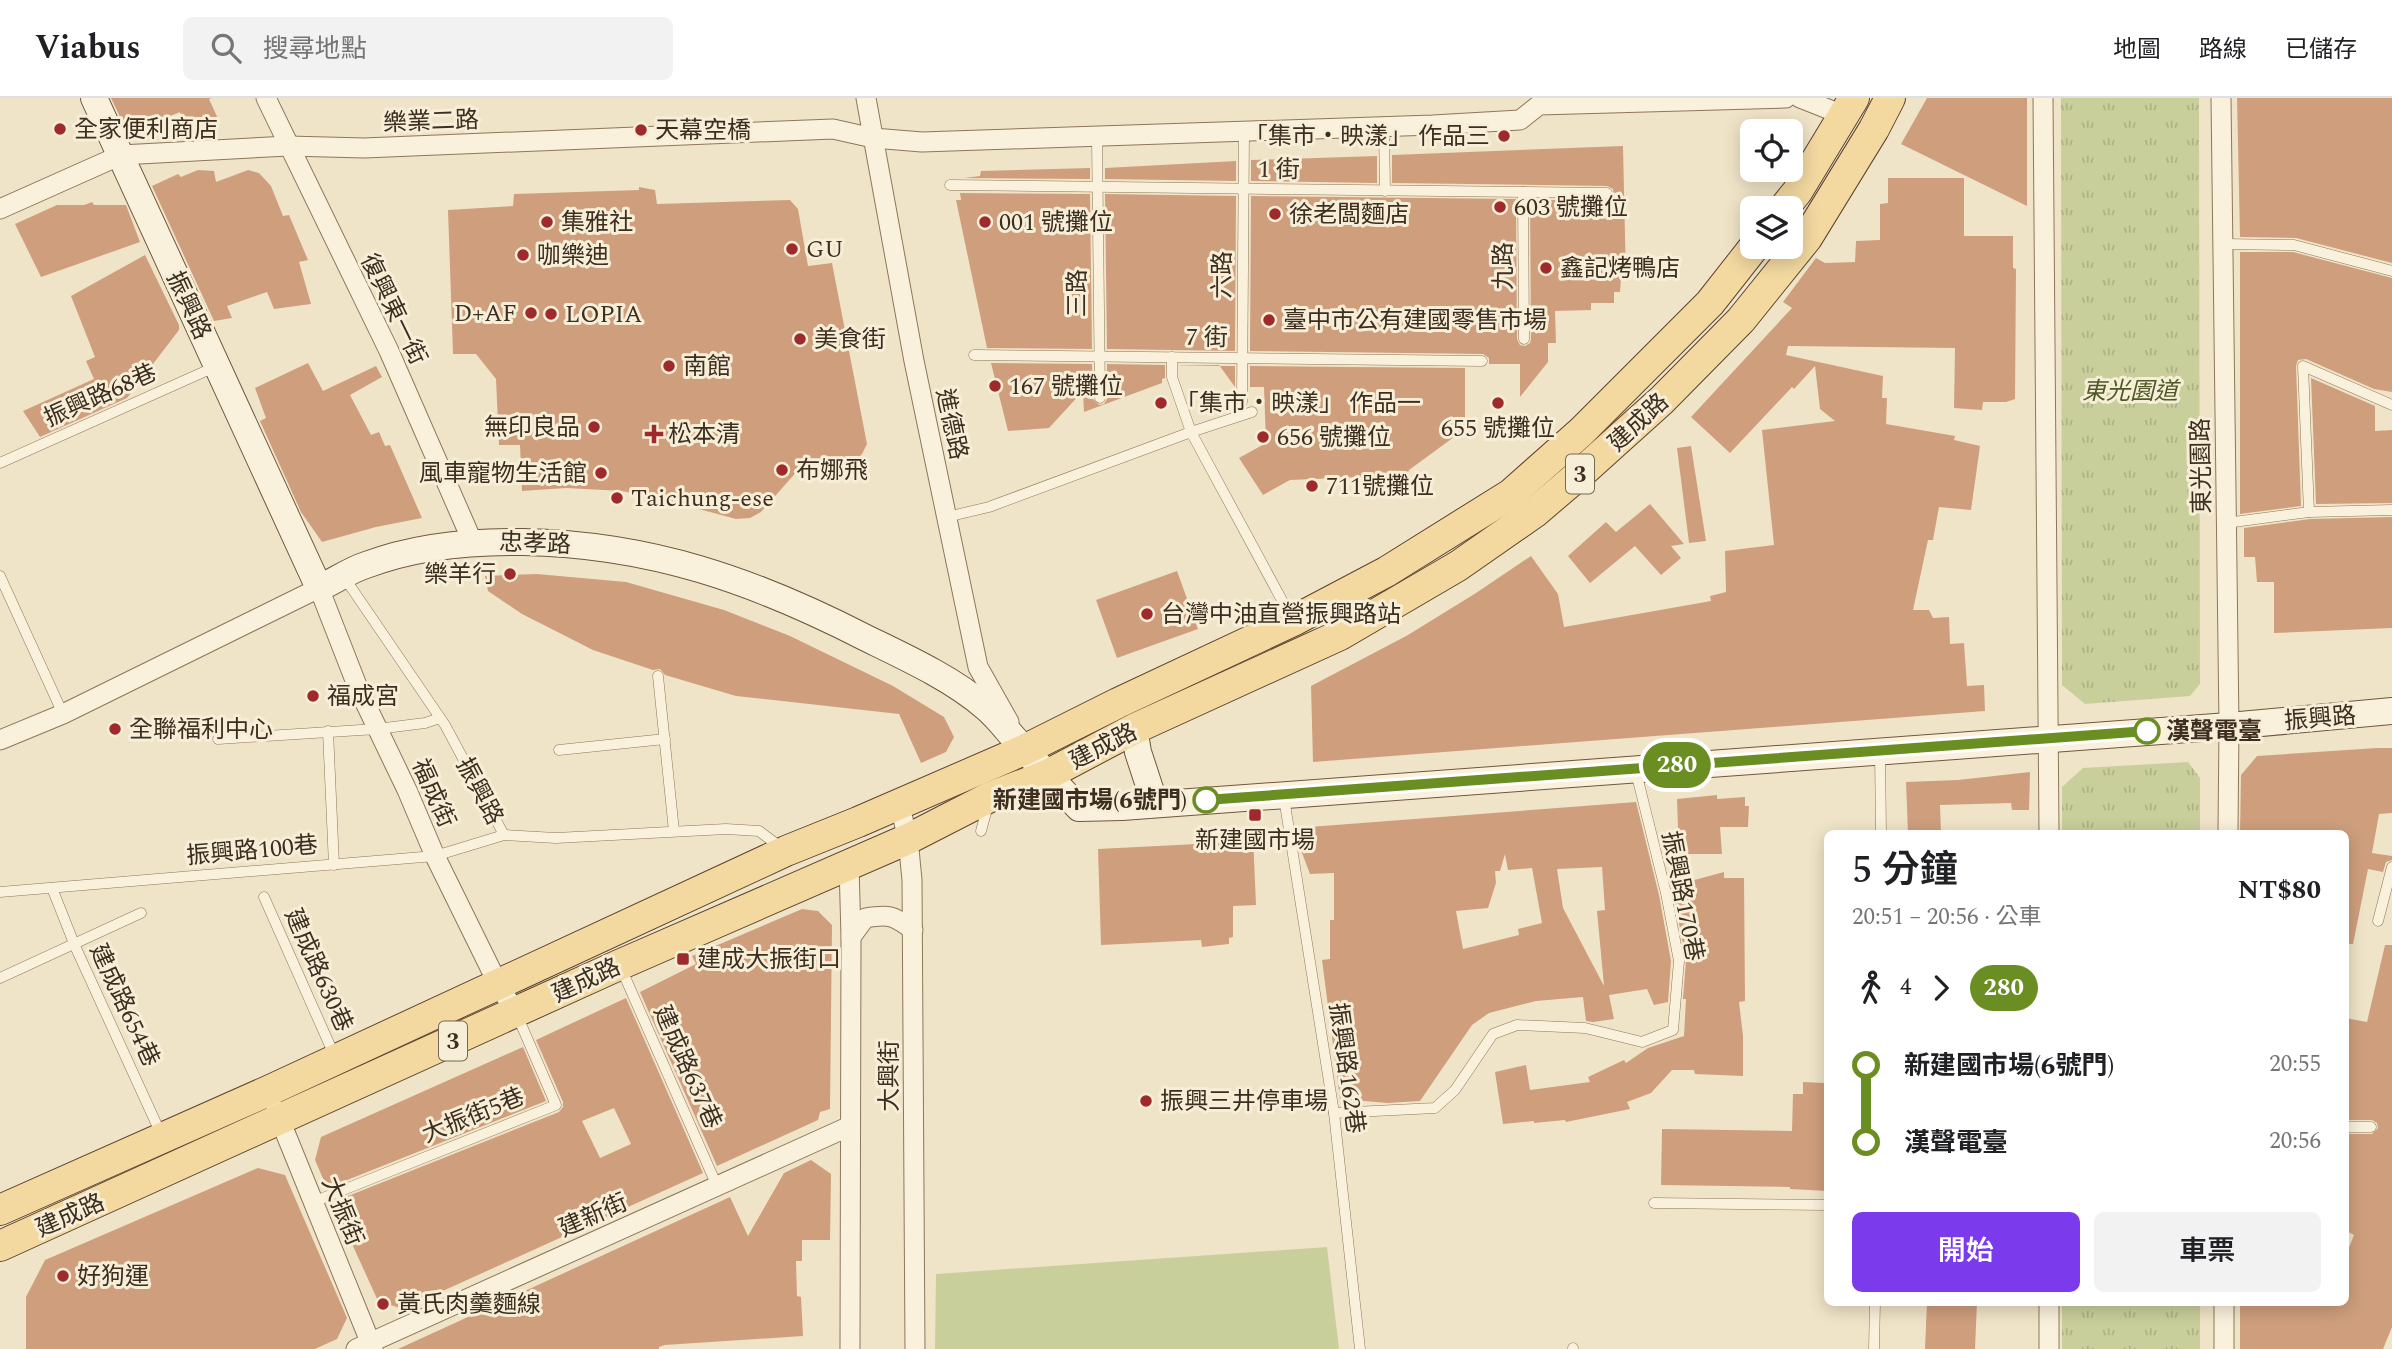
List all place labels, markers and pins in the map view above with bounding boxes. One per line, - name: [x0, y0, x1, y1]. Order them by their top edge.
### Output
- place label: 全家便利商店: [74, 112, 218, 148]
- place label: 天幕空橋: [655, 113, 751, 149]
- place label: 「集市‧映漾」 作品三: [1244, 119, 1490, 155]
- marker: 全家便利商店: [52, 121, 68, 137]
- marker: 天幕空橋: [633, 122, 649, 138]
- marker: 「集市‧映漾」 作品三: [1496, 128, 1512, 144]
- place label: 603 號攤位: [1514, 190, 1628, 226]
- place label: 徐老闆麵店: [1289, 197, 1409, 233]
- marker: 603 號攤位: [1492, 199, 1508, 215]
- place label: 集雅社: [561, 205, 633, 241]
- place label: 001 號攤位: [999, 205, 1113, 241]
- marker: 徐老闆麵店: [1267, 206, 1283, 222]
- marker: 集雅社: [539, 214, 555, 230]
- marker: 001 號攤位: [977, 214, 993, 230]
- place label: GU: [806, 232, 844, 268]
- place label: 咖樂迪: [537, 238, 609, 274]
- marker: GU: [784, 241, 800, 257]
- marker: 咖樂迪: [515, 247, 531, 263]
- place label: 鑫記烤鴨店: [1560, 251, 1680, 287]
- marker: 鑫記烤鴨店: [1538, 260, 1554, 276]
- place label: D+AF: [454, 296, 517, 332]
- place label: LOPIA: [565, 297, 642, 333]
- place label: 臺中市公有建國零售市場: [1283, 303, 1547, 339]
- marker: D+AF: [523, 305, 539, 321]
- marker: LOPIA: [543, 306, 559, 322]
- marker: 臺中市公有建國零售市場: [1261, 312, 1277, 328]
- place label: 美食街: [814, 322, 886, 358]
- marker: 美食街: [792, 331, 808, 347]
- place label: 南館: [683, 349, 731, 385]
- marker: 南館: [661, 358, 677, 374]
- place label: 167 號攤位: [1009, 369, 1123, 405]
- marker: 167 號攤位: [987, 378, 1003, 394]
- place label: 「集市‧映漾」 作品一: [1175, 386, 1421, 422]
- marker: 「集市‧映漾」 作品一: [1153, 395, 1169, 411]
- marker: 655 號攤位: [1490, 395, 1506, 411]
- place label: 無印良品: [484, 410, 580, 446]
- place label: 655 號攤位: [1441, 411, 1555, 447]
- place label: 松本清: [668, 417, 740, 453]
- marker: 無印良品: [586, 419, 602, 435]
- place label: 656 號攤位: [1277, 420, 1391, 456]
- marker: 松本清: [646, 426, 662, 442]
- marker: 656 號攤位: [1255, 429, 1271, 445]
- place label: 布娜飛: [796, 453, 868, 489]
- place label: 風車寵物生活館: [419, 456, 587, 492]
- marker: 布娜飛: [774, 462, 790, 478]
- marker: 風車寵物生活館: [593, 465, 609, 481]
- place label: 711號攤位: [1326, 469, 1434, 505]
- marker: 711號攤位: [1304, 478, 1320, 494]
- place label: Taichung-ese: [631, 481, 774, 517]
- marker: Taichung-ese: [609, 490, 625, 506]
- place label: 樂羊行: [424, 557, 496, 593]
- marker: 樂羊行: [502, 566, 518, 582]
- place label: 台灣中油直營振興路站: [1161, 597, 1401, 633]
- marker: 台灣中油直營振興路站: [1139, 606, 1155, 622]
- place label: 福成宮: [327, 679, 399, 715]
- marker: 福成宮: [305, 688, 321, 704]
- place label: 全聯福利中心: [129, 712, 273, 748]
- place label: 漢聲電臺: [2166, 714, 2262, 750]
- marker: 漢聲電臺: [2134, 718, 2160, 744]
- marker: 全聯福利中心: [107, 721, 123, 737]
- place label: 新建國市場(6號門): [993, 783, 1187, 819]
- marker: 新建國市場(6號門): [1193, 787, 1219, 813]
- marker: 新建國市場: [1247, 807, 1263, 823]
- place label: 新建國市場: [1195, 823, 1315, 859]
- place label: 建成大振街口: [697, 942, 841, 978]
- marker: 建成大振街口: [675, 951, 691, 967]
- place label: 振興三井停車場: [1160, 1084, 1328, 1120]
- marker: 振興三井停車場: [1138, 1093, 1154, 1109]
- place label: 好狗運: [77, 1259, 149, 1295]
- marker: 好狗運: [55, 1268, 71, 1284]
- place label: 黃氏肉羹麵線: [397, 1287, 541, 1323]
- marker: 黃氏肉羹麵線: [375, 1296, 391, 1312]

